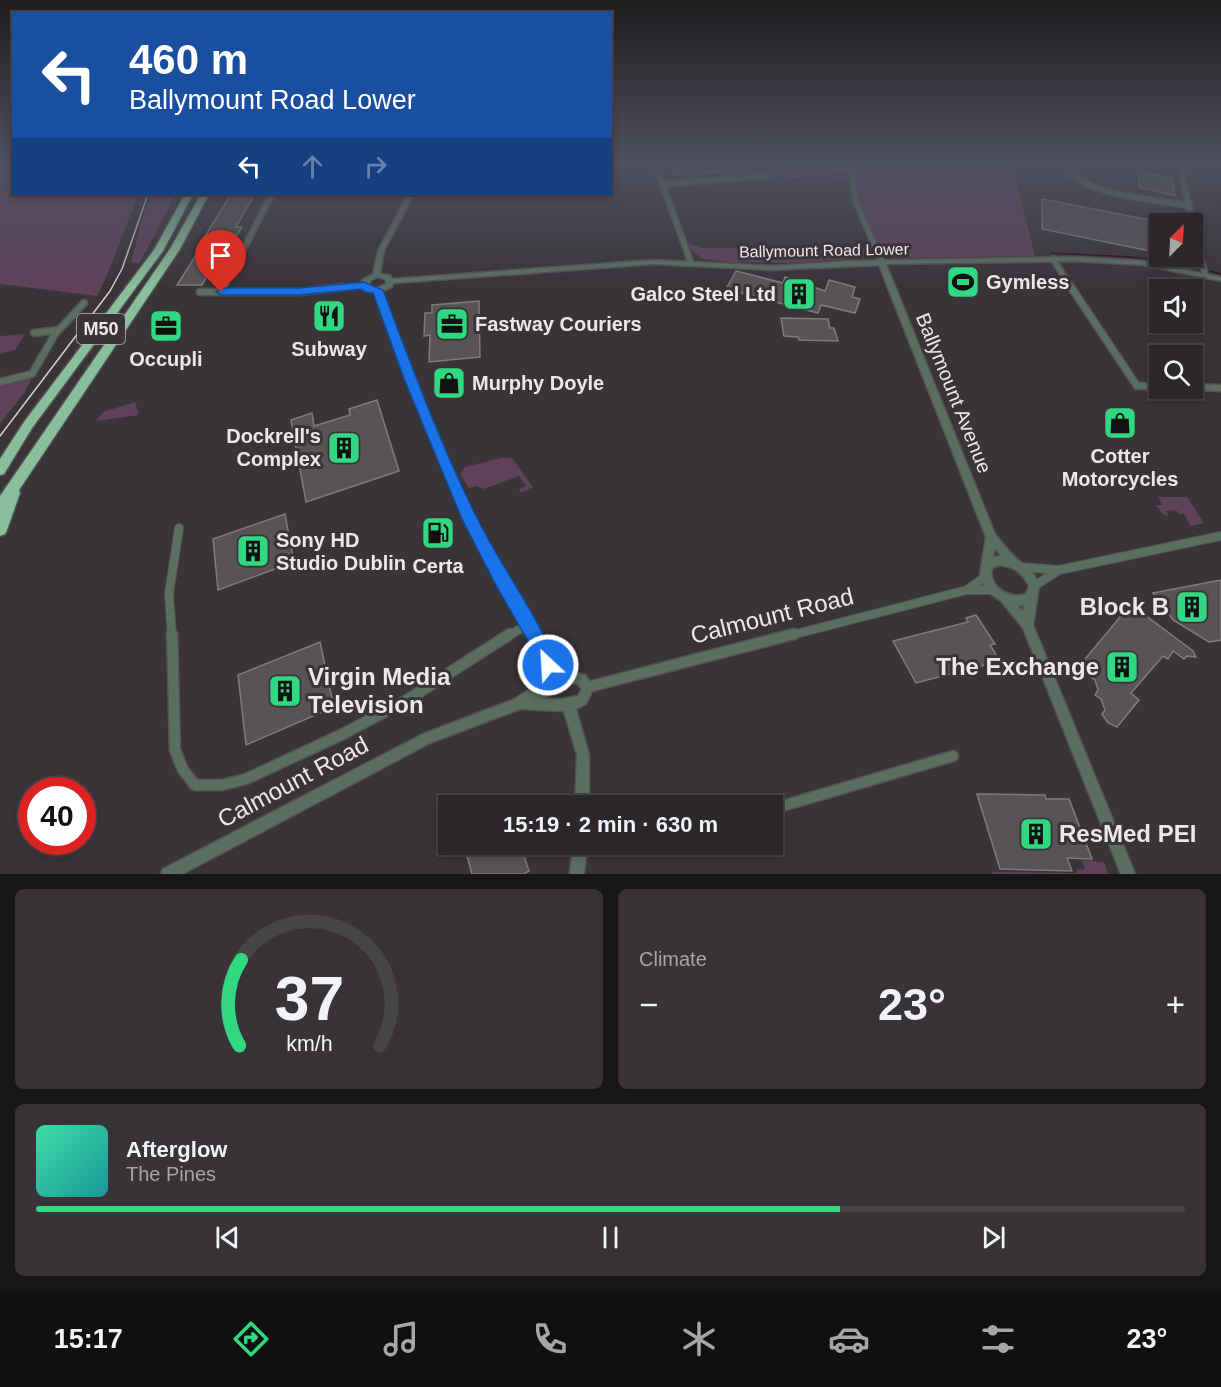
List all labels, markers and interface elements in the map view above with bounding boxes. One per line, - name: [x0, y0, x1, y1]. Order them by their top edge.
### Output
- icon: left: [30, 36, 108, 114]
- text: 460 m: [129, 36, 248, 83]
- text: Ballymount Road Lower: [129, 85, 416, 115]
- icon: left: [233, 150, 266, 183]
- icon: ahead: [296, 150, 329, 183]
- icon: right: [359, 150, 392, 183]
- north arrow: [1149, 213, 1203, 267]
- map controls: [1149, 213, 1203, 399]
- pin: [195, 230, 246, 292]
- icon: arrive: [204, 239, 237, 272]
- street label: Ballymount Road Lower: [739, 241, 910, 260]
- sports icon: Gymless: [945, 264, 981, 300]
- place label: Gymless: [986, 271, 1069, 293]
- building icon: Galco Steel Ltd: [781, 276, 817, 312]
- button: sound: [1149, 279, 1203, 333]
- place label: Galco Steel Ltd: [630, 283, 776, 305]
- restaurant icon: Subway: [311, 298, 347, 334]
- office icon: Fastway Couriers: [434, 306, 470, 342]
- office icon: Occupli: [148, 308, 184, 344]
- street label: Ballymount Avenue: [912, 310, 996, 476]
- place label: Fastway Couriers: [475, 313, 642, 335]
- road number: M50: [77, 314, 125, 344]
- place label: Subway: [291, 338, 368, 360]
- button: search: [1149, 345, 1203, 399]
- place label: Occupli: [129, 348, 203, 370]
- shop icon: Murphy Doyle: [431, 365, 467, 401]
- place label: Murphy Doyle: [472, 372, 604, 394]
- shop icon: Cotter Motorcycles: [1102, 405, 1138, 441]
- place label: Dockrell's Complex: [226, 425, 321, 470]
- building icon: Dockrell's Complex: [326, 430, 362, 466]
- place label: Cotter Motorcycles: [1062, 445, 1178, 490]
- fuel station icon: Certa: [420, 515, 456, 551]
- place label: Sony HD Studio Dublin: [276, 529, 406, 574]
- building icon: Sony HD Studio Dublin: [235, 533, 271, 569]
- place label: Certa: [412, 555, 464, 577]
- street label: Calmount Road: [688, 582, 856, 649]
- building icon: Block B: [1174, 589, 1210, 625]
- place label: Block B: [1080, 593, 1169, 620]
- position arrow: [516, 633, 580, 697]
- building icon: The Exchange: [1104, 649, 1140, 685]
- place label: The Exchange: [936, 653, 1099, 680]
- place label: Virgin Media Television: [308, 663, 451, 718]
- building icon: Virgin Media Television: [267, 673, 303, 709]
- street label: Calmount Road: [213, 730, 373, 833]
- speed limit sign: 40: [18, 777, 96, 855]
- text: 15:19 · 2 min · 630 m: [503, 812, 718, 837]
- building icon: ResMed PEI: [1018, 816, 1054, 852]
- place label: ResMed PEI: [1059, 820, 1196, 847]
- text: Climate: [639, 948, 707, 970]
- text: 37: [274, 964, 344, 1033]
- text: 23°: [878, 979, 946, 1030]
- text: −: [639, 986, 658, 1023]
- text: +: [1166, 986, 1185, 1023]
- text: km/h: [286, 1032, 332, 1056]
- text: Afterglow: [126, 1137, 227, 1162]
- text: The Pines: [126, 1163, 216, 1185]
- icon: previous: [211, 1221, 244, 1254]
- icon: pause: [594, 1221, 627, 1254]
- icon: next: [977, 1221, 1010, 1254]
- icon: directions: [230, 1318, 272, 1360]
- icon: music: [380, 1318, 422, 1360]
- icon: phone: [529, 1318, 571, 1360]
- icon: climate: [678, 1318, 720, 1360]
- icon: car: [828, 1318, 870, 1360]
- icon: filters: [977, 1318, 1019, 1360]
- text: 15:17: [54, 1324, 123, 1354]
- text: 23°: [1126, 1324, 1167, 1354]

